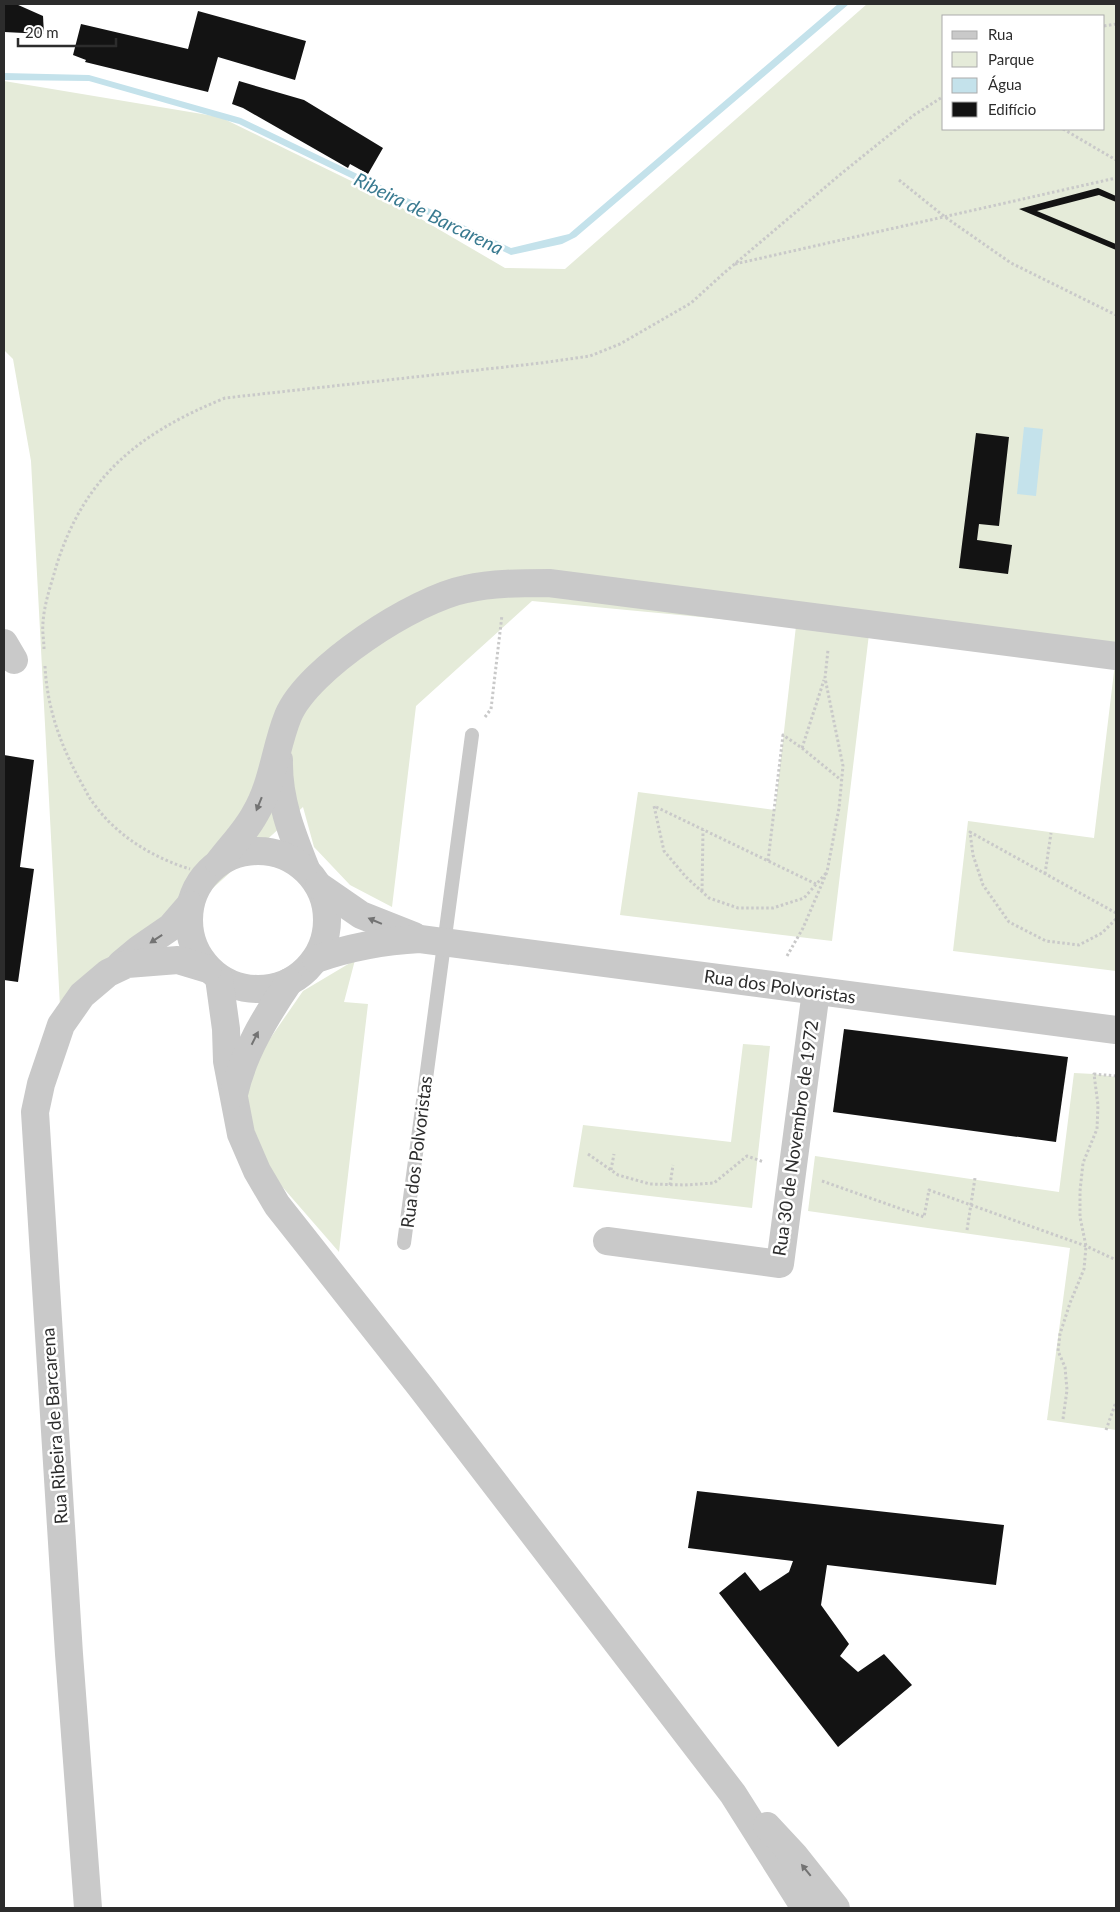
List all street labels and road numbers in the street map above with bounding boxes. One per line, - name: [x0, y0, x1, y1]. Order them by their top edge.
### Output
- street label: Rua dos Polvoristas: [703, 964, 858, 1008]
- street label: Rua 30 de Novembro de 1972: [768, 1019, 822, 1257]
- street label: Rua dos Polvoristas: [396, 1074, 436, 1229]
- street label: Rua Ribeira de Barcarena: [36, 1327, 72, 1525]

